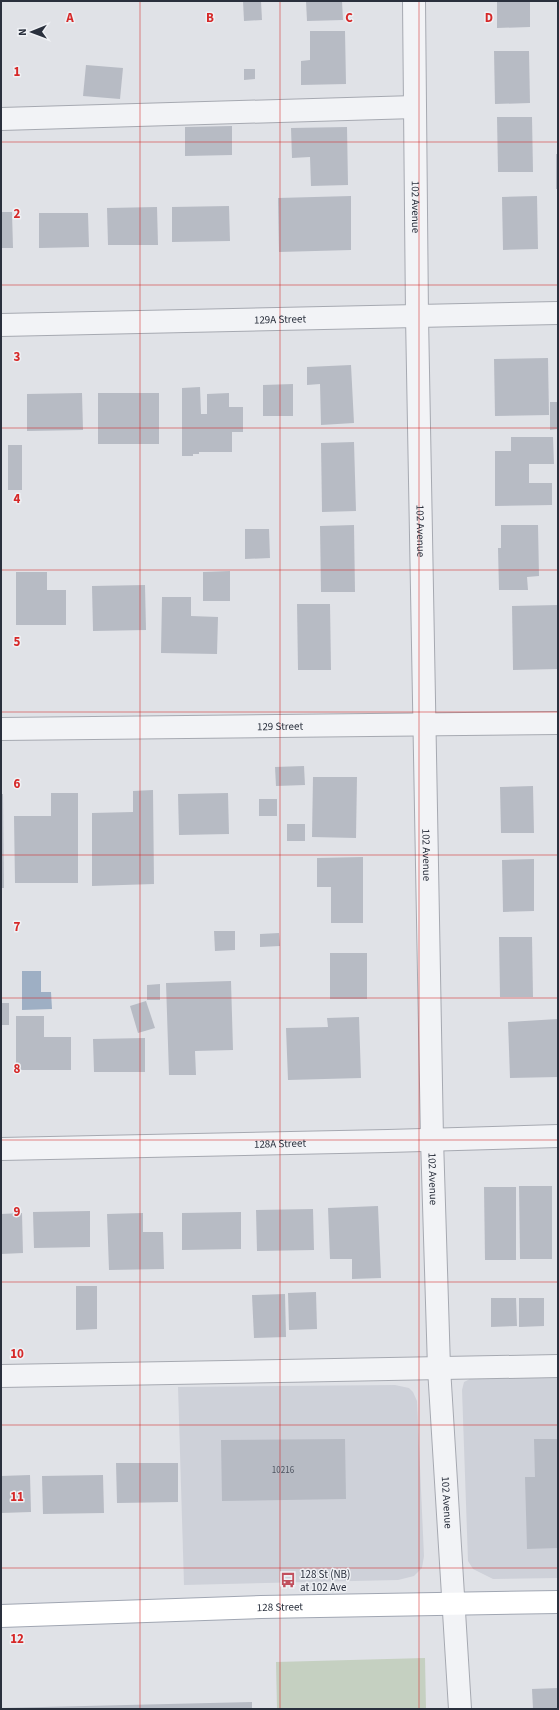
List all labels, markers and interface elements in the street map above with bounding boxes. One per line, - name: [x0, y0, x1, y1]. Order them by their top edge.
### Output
- text: A: [65, 9, 74, 27]
- text: B: [206, 9, 214, 27]
- text: C: [345, 9, 353, 27]
- text: D: [485, 9, 493, 27]
- north arrow: [12, 12, 52, 52]
- text: N: [15, 28, 30, 36]
- text: 1: [14, 63, 21, 81]
- street label: 102 Avenue: [408, 181, 423, 234]
- text: 2: [14, 205, 21, 223]
- street label: 129A Street: [254, 311, 306, 328]
- text: 3: [14, 348, 21, 366]
- text: 4: [14, 490, 21, 508]
- street label: 102 Avenue: [412, 505, 428, 558]
- text: 5: [14, 633, 21, 651]
- street label: 129 Street: [257, 719, 303, 734]
- text: 6: [14, 775, 21, 793]
- street label: 102 Avenue: [418, 828, 434, 882]
- text: 7: [14, 918, 21, 936]
- text: 8: [14, 1060, 21, 1078]
- street label: 128A Street: [254, 1136, 306, 1152]
- street label: 102 Avenue: [424, 1152, 441, 1206]
- text: 9: [14, 1203, 21, 1221]
- text: 10: [10, 1345, 24, 1363]
- house number: 10216: [272, 1464, 295, 1477]
- street label: 102 Avenue: [438, 1476, 456, 1530]
- text: 11: [10, 1488, 24, 1506]
- place label: 128 St (NB) at 102 Ave: [300, 1567, 350, 1595]
- bus stop icon: 128 St (NB) at 102 Ave: [279, 1571, 297, 1589]
- street label: 128 Street: [256, 1599, 303, 1615]
- text: 12: [10, 1630, 24, 1648]

